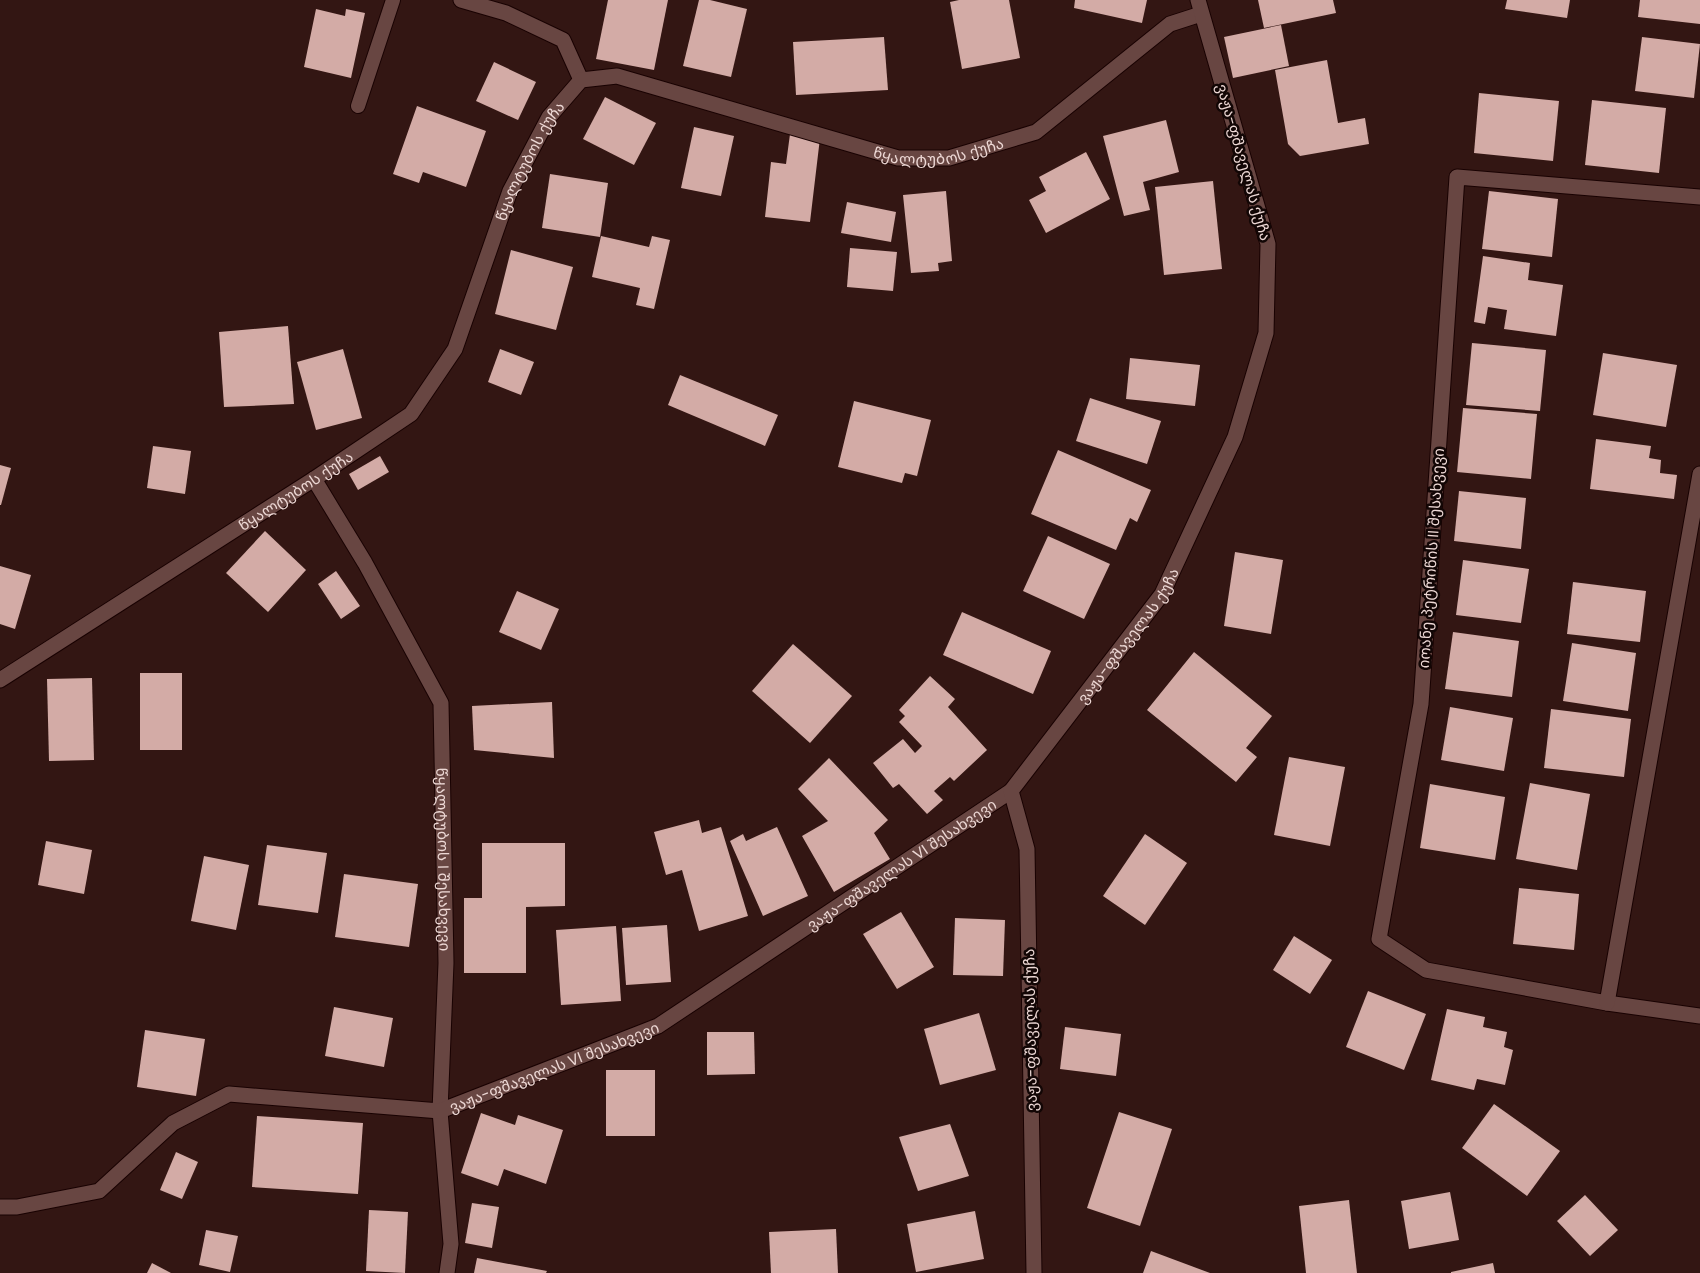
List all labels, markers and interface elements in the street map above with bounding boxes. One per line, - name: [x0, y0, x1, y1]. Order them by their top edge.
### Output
- street label: ვაჟა-ფშაველას ქუჩა: [1212, 81, 1276, 243]
- street label: წყალტუბოს ქუჩა: [490, 96, 569, 223]
- street label: წყალტუბოს ქუჩა: [871, 132, 1006, 169]
- street label: წყალტუბოს ქუჩა: [234, 446, 357, 535]
- street label: იოანე პეტრიწის II შესახვევი: [1413, 447, 1449, 669]
- street label: ვაჟა-ფშაველას ქუჩა: [1072, 564, 1183, 707]
- street label: წყალტუბოს I შესახვევი: [432, 767, 456, 951]
- street label: ვაჟა-ფშაველას VI შესახვევი: [802, 793, 1000, 935]
- street label: ვაჟა-ფშაველას ქუჩა: [1018, 949, 1042, 1111]
- street label: ვაჟა-ფშაველას VI შესახვევი: [446, 1016, 662, 1117]

